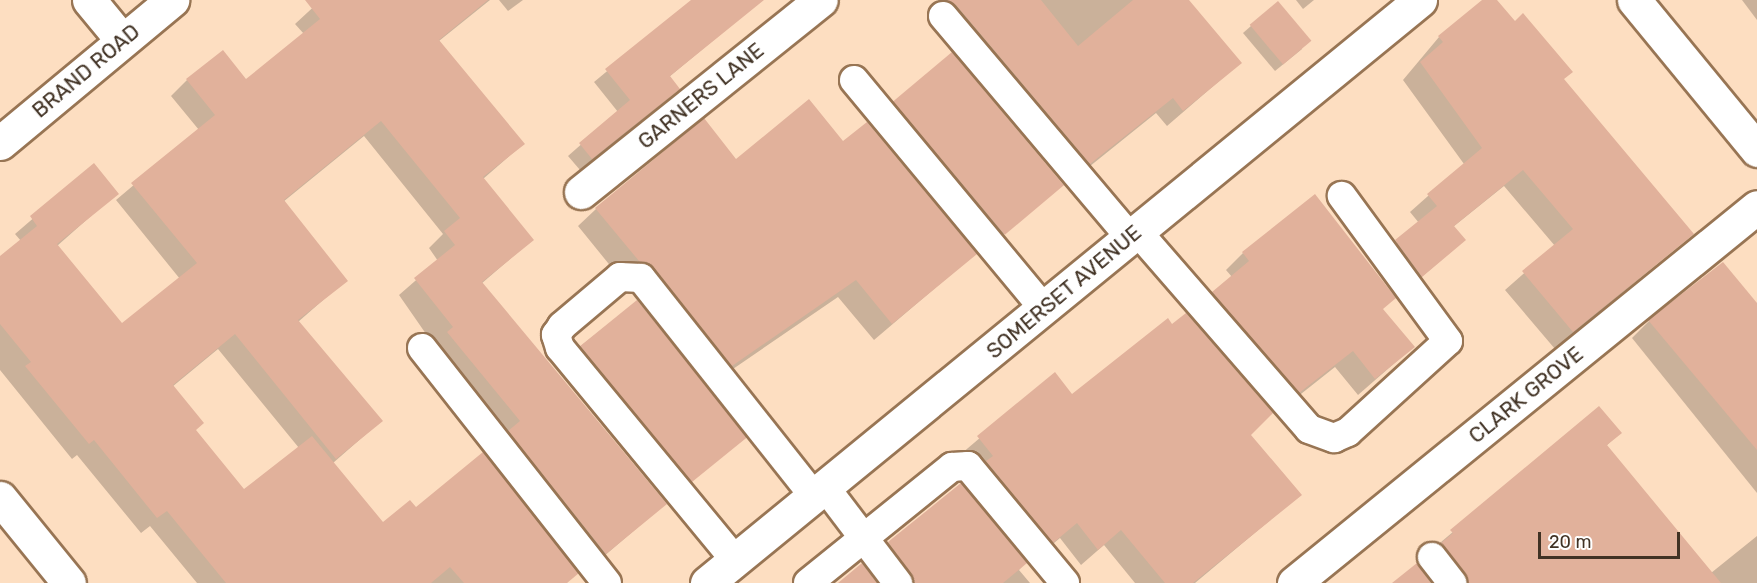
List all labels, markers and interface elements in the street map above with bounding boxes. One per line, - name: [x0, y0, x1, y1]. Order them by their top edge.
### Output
- street label: BRAND ROAD: [27, 19, 145, 123]
- street label: GARNERS LANE: [633, 38, 769, 154]
- street label: SOMERSET AVENUE: [981, 220, 1147, 364]
- street label: CLARK GROVE: [1464, 341, 1588, 449]
- scale bar: [1541, 520, 1684, 558]
- text: 20 m: [1549, 531, 1591, 553]

